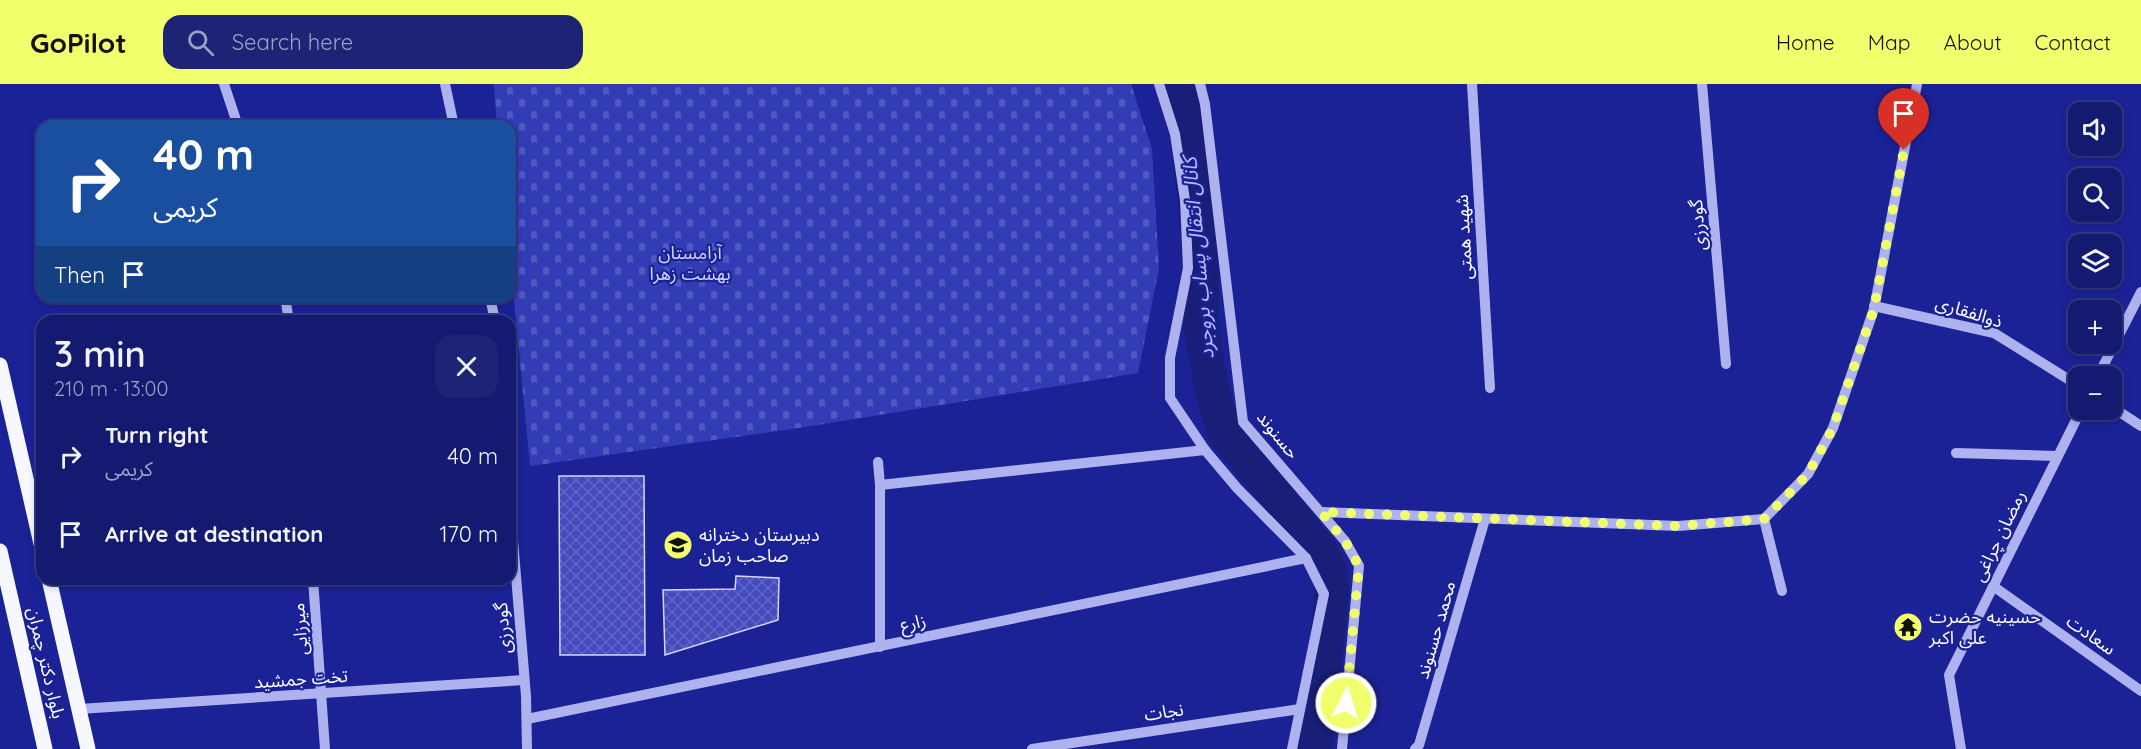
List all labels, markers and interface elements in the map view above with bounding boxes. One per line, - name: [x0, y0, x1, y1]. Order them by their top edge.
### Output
- search box: [163, 15, 583, 69]
- text: GoPilot: [30, 25, 127, 60]
- icon: search: [184, 26, 217, 59]
- text: Search here: [232, 28, 353, 56]
- text: Home: [1776, 29, 1835, 55]
- text: Map: [1868, 29, 1911, 55]
- text: About: [1944, 29, 2002, 55]
- text: Contact: [2035, 29, 2111, 55]
- pin: [1878, 88, 1929, 150]
- icon: arrive: [1887, 97, 1920, 130]
- map controls: [2068, 102, 2122, 420]
- button: sound: [2068, 102, 2122, 156]
- text: 40 m: [153, 128, 254, 181]
- icon: right: [54, 144, 132, 222]
- water label: کانال انتقال پساب بروجرد: [1176, 152, 1220, 360]
- button: search: [2068, 168, 2122, 222]
- text: کریمی: [153, 190, 218, 224]
- street label: شهید همتی: [1450, 194, 1477, 280]
- street label: گودرزی: [1684, 198, 1711, 252]
- button: layers: [2068, 234, 2122, 288]
- park label: آرامستان بهشت زهرا: [649, 241, 731, 285]
- icon: arrive: [117, 258, 150, 291]
- text: Then: [54, 261, 105, 289]
- street label: ذوالفقاری: [1933, 290, 2005, 333]
- button: +: [2068, 300, 2122, 354]
- text: 3 min: [54, 331, 146, 376]
- button: close: [435, 335, 498, 398]
- button: −: [2068, 366, 2122, 420]
- text: 210 m · 13:00: [54, 376, 168, 401]
- street label: حسنوند: [1252, 406, 1305, 463]
- text: Turn right: [105, 421, 209, 449]
- icon: right: [54, 440, 87, 473]
- text: 40 m: [447, 442, 498, 470]
- text: کریمی: [105, 456, 153, 481]
- street label: رمضان چراغی: [1967, 486, 2031, 585]
- icon: arrive: [54, 518, 87, 551]
- text: Arrive at destination: [105, 520, 323, 548]
- text: 170 m: [439, 520, 498, 548]
- place label: دبیرستان دخترانه صاحب زمان: [699, 523, 820, 567]
- school or university icon: دبیرستان دخترانه صاحب زمان: [662, 529, 694, 561]
- street label: محمد حسنوند: [1411, 578, 1460, 681]
- street label: گودرزی: [489, 601, 516, 655]
- street label: میرزایی: [286, 602, 313, 656]
- street label: بلوار دکتر چمران: [22, 605, 70, 721]
- place label: حسینیه حضرت علی اکبر: [1928, 605, 2041, 649]
- street label: زارع: [898, 609, 929, 639]
- street label: سعادت: [2062, 609, 2120, 660]
- temple icon: حسینیه حضرت علی اکبر: [1892, 611, 1924, 643]
- street label: تخت جمشید: [253, 664, 349, 693]
- position arrow: [1314, 671, 1378, 735]
- street label: نجات: [1143, 697, 1185, 726]

